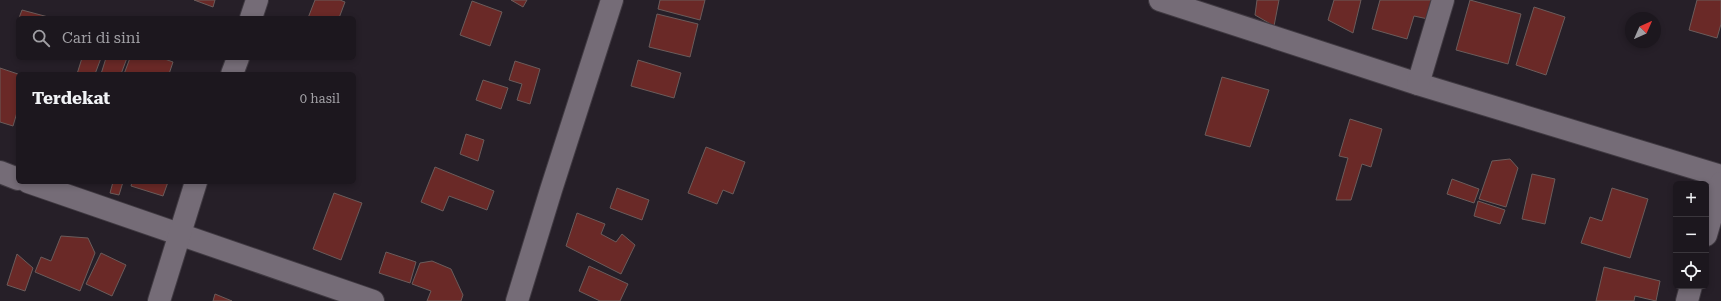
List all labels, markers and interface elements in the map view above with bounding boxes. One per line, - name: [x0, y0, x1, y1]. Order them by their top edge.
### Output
- north arrow: [1625, 12, 1661, 48]
- search box: [16, 16, 356, 60]
- icon: search: [30, 27, 52, 49]
- text: Cari di sini: [62, 29, 140, 47]
- text: Terdekat: [32, 88, 110, 108]
- text: 0 hasil: [300, 91, 340, 106]
- map controls: [1673, 181, 1709, 289]
- button: +: [1673, 181, 1709, 217]
- button: −: [1673, 217, 1709, 253]
- button: locate: [1673, 253, 1709, 289]

